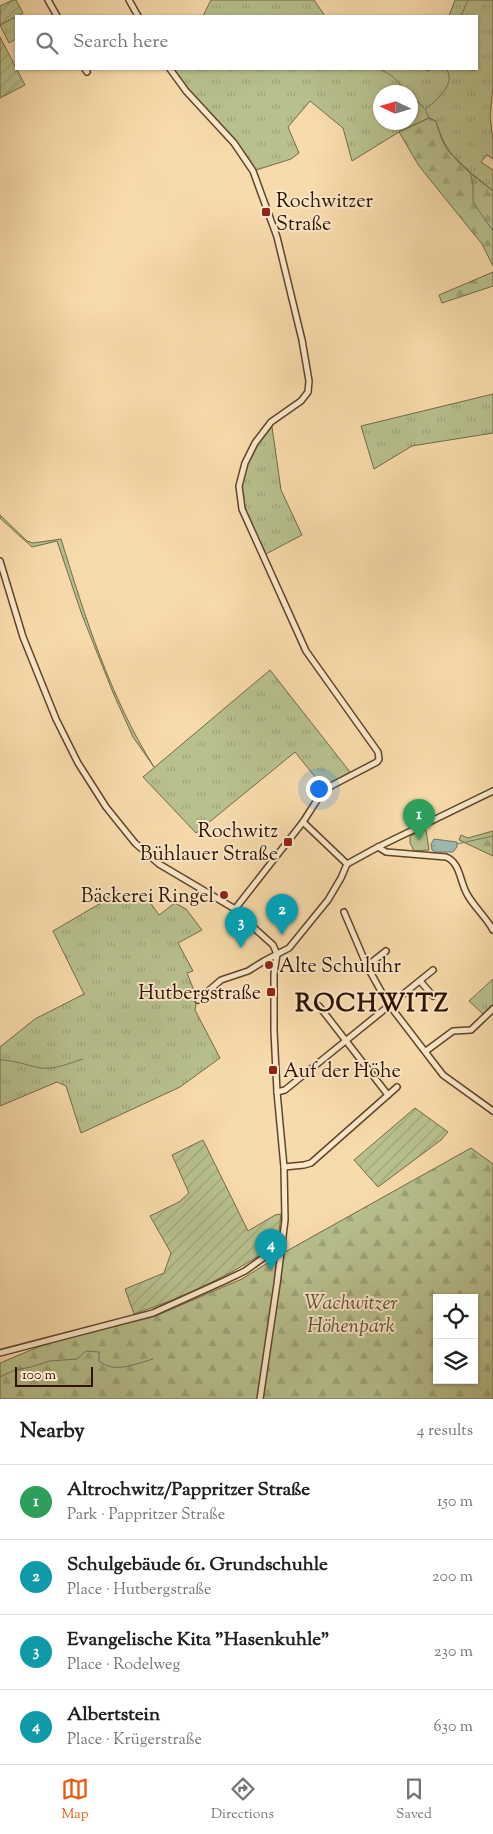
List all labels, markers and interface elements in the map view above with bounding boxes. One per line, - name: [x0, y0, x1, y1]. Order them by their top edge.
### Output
- search box: [15, 15, 478, 70]
- icon: search: [33, 29, 61, 57]
- text: Search here: [73, 29, 168, 56]
- north arrow: [373, 85, 418, 130]
- place label: Rochwitzer Straße: [276, 188, 373, 240]
- marker: Rochwitzer Straße: [260, 206, 272, 218]
- your location: [306, 776, 332, 802]
- pin: 1: [403, 799, 435, 840]
- place label: Rochwitz Bühlauer Straße: [140, 818, 278, 870]
- marker: Rochwitz Bühlauer Straße: [282, 836, 294, 848]
- place label: Bäckerei Ringel: [81, 883, 214, 912]
- marker: Bäckerei Ringel: [218, 889, 230, 901]
- pin: 2: [266, 894, 298, 935]
- pin: 3: [225, 907, 257, 948]
- place label: Alte Schuluhr: [279, 953, 401, 982]
- marker: Alte Schuluhr: [263, 959, 275, 971]
- place label: Hutbergstraße: [138, 980, 261, 1009]
- marker: Hutbergstraße: [265, 986, 277, 998]
- district label: ROCHWITZ: [295, 987, 449, 1023]
- place label: Auf der Höhe: [283, 1058, 401, 1087]
- marker: Auf der Höhe: [267, 1064, 279, 1076]
- pin: 4: [255, 1229, 287, 1270]
- park label: Wachwitzer Höhenpark: [304, 1290, 398, 1342]
- map controls: [433, 1294, 478, 1384]
- button: locate: [433, 1294, 478, 1339]
- button: layers: [433, 1339, 478, 1384]
- scale bar: [15, 1364, 92, 1387]
- text: 100 m: [22, 1366, 56, 1386]
- text: Nearby: [20, 1417, 85, 1447]
- text: 4 results: [417, 1420, 473, 1443]
- text: Altrochwitz/Pappritzer Straße: [67, 1477, 310, 1504]
- text: 1: [33, 1491, 39, 1514]
- text: 150 m: [437, 1491, 473, 1514]
- text: Park · Pappritzer Straße: [67, 1504, 225, 1527]
- text: Schulgebäude 61. Grundschuhle: [67, 1552, 328, 1579]
- text: 2: [32, 1566, 40, 1589]
- text: 200 m: [432, 1566, 473, 1589]
- text: Place · Hutbergstraße: [67, 1579, 211, 1602]
- text: Evangelische Kita "Hasenkuhle": [67, 1627, 330, 1654]
- text: 3: [33, 1641, 39, 1664]
- text: 230 m: [434, 1641, 473, 1664]
- text: Place · Rodelweg: [67, 1654, 180, 1677]
- text: Albertstein: [67, 1702, 160, 1729]
- text: 4: [32, 1716, 40, 1739]
- text: 630 m: [434, 1716, 473, 1739]
- text: Place · Krügerstraße: [67, 1729, 202, 1752]
- tab: Map: [61, 1775, 89, 1825]
- tab: Directions: [211, 1775, 274, 1825]
- tab: Saved: [396, 1775, 432, 1825]

